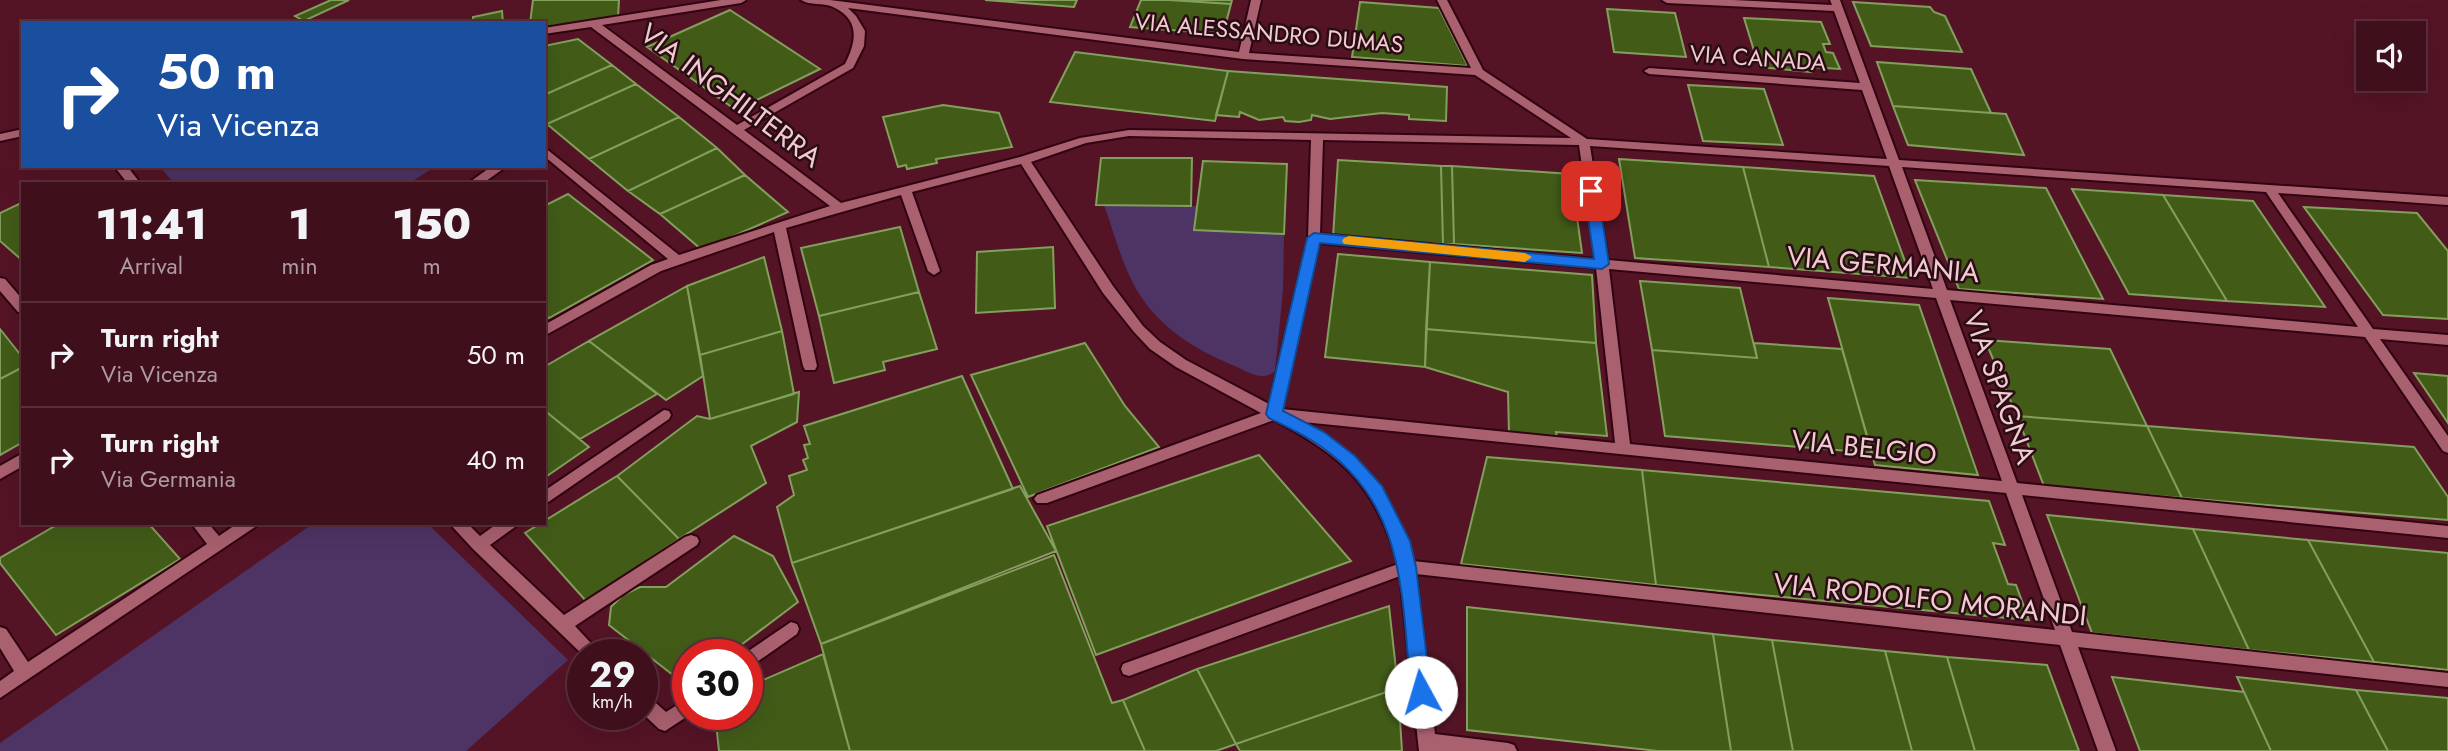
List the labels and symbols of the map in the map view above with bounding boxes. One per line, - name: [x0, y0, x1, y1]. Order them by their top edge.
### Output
- street label: VIA ALESSANDRO DUMAS: [1133, 4, 1405, 62]
- street label: VIA INGHILTERRA: [631, 13, 831, 178]
- street label: VIA CANADA: [1689, 36, 1828, 80]
- pin: [1561, 161, 1621, 221]
- street label: VIA GERMANIA: [1785, 236, 1981, 293]
- street label: VIA SPAGNA: [1953, 305, 2046, 470]
- street label: VIA BELGIO: [1789, 419, 1939, 475]
- street label: VIA RODOLFO MORANDI: [1771, 563, 2089, 636]
- speed limit sign: 30: [672, 639, 763, 730]
- position arrow: [1384, 655, 1458, 729]

